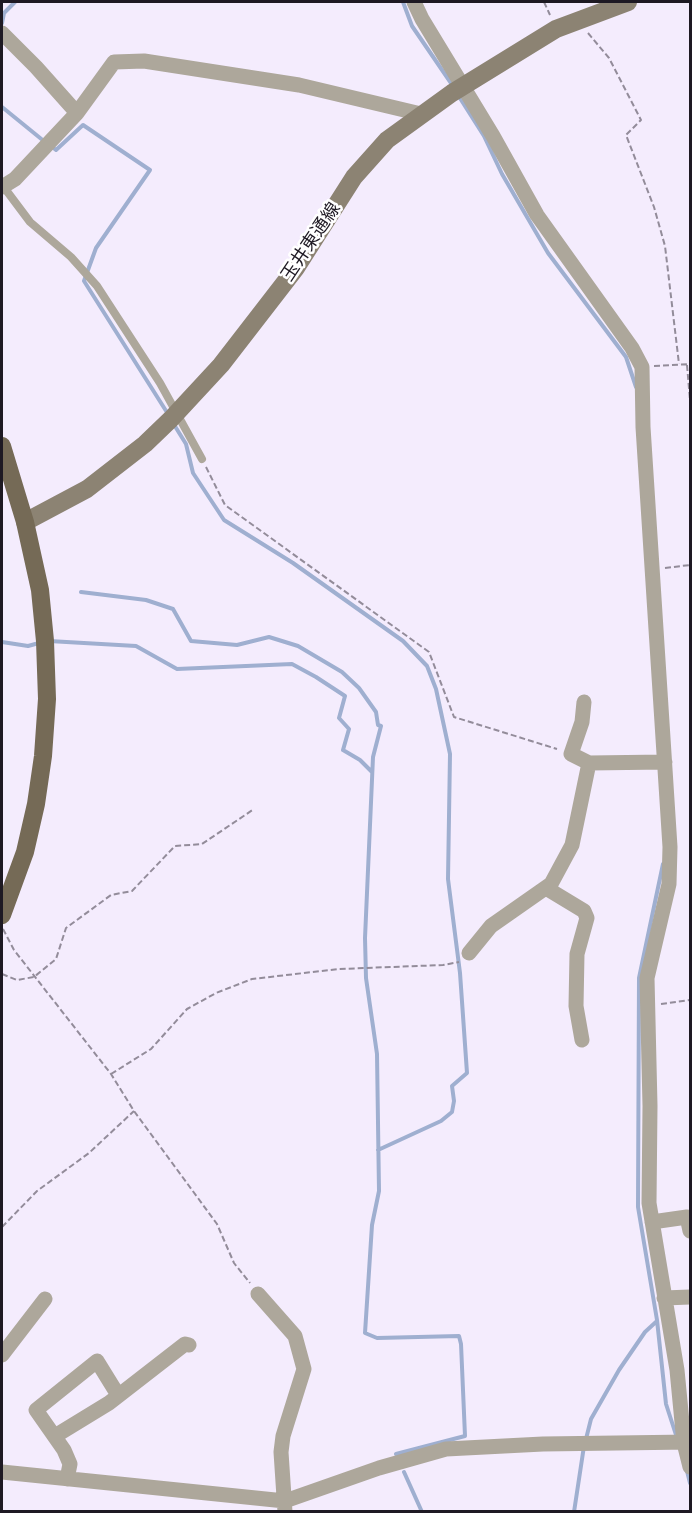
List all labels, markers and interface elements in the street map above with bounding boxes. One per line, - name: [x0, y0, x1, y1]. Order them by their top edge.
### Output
- street label: 玉井東通線: [277, 199, 345, 285]

